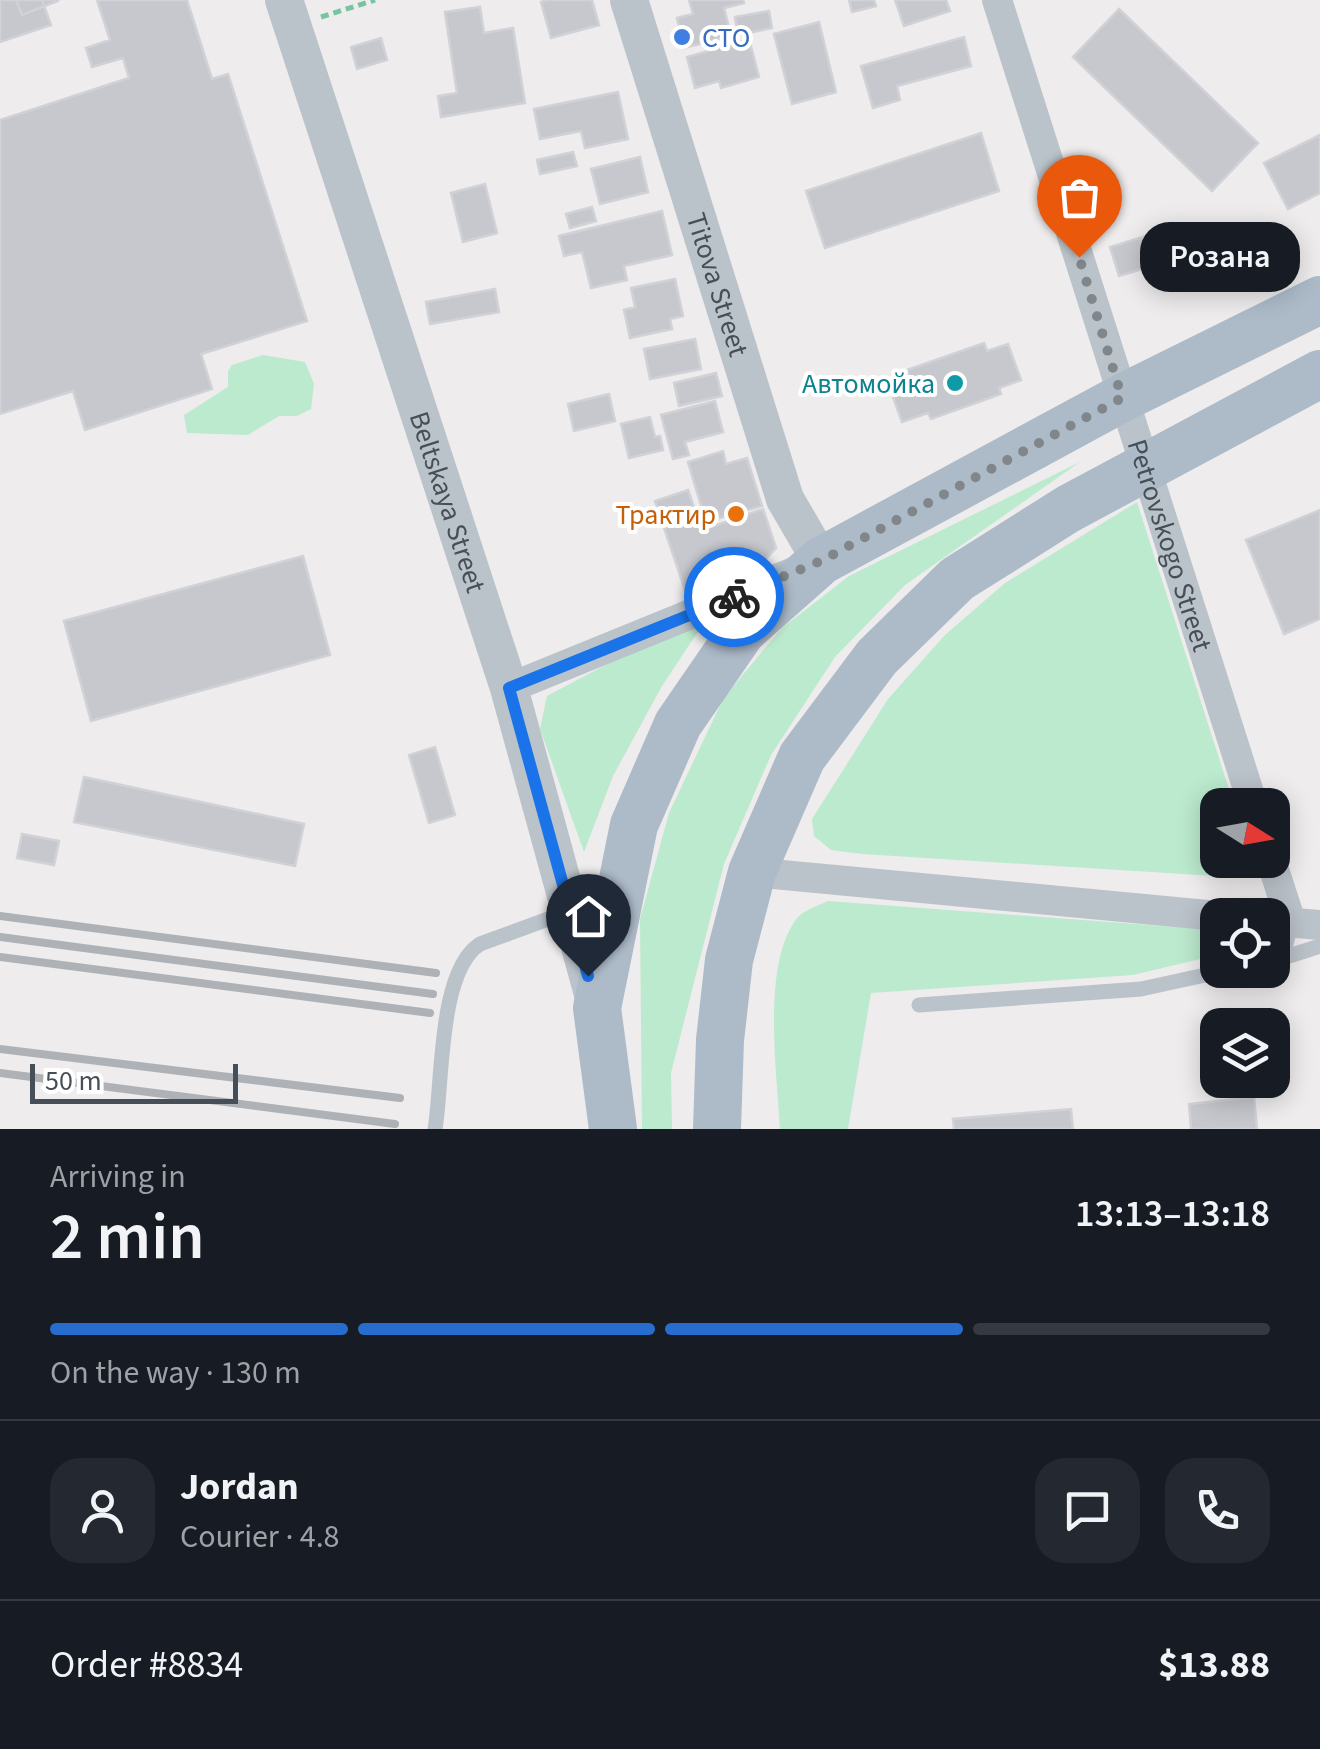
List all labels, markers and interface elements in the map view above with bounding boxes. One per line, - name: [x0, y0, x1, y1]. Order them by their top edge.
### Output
- place label: СТО: [702, 18, 750, 58]
- marker: СТО: [671, 26, 693, 48]
- pin: [1037, 155, 1122, 258]
- icon: bag: [1052, 170, 1107, 225]
- street label: Titova Street: [676, 208, 758, 362]
- callout: Розана: [1139, 222, 1299, 292]
- text: Розана: [1169, 234, 1271, 280]
- place label: Автомойка: [802, 364, 935, 404]
- marker: Автомойка: [944, 372, 966, 394]
- street label: Beltskaya Street: [399, 406, 496, 598]
- street label: Petrovskogo Street: [1117, 434, 1222, 657]
- place label: Трактир: [615, 495, 716, 535]
- marker: Трактир: [725, 503, 747, 525]
- courier: [684, 547, 784, 647]
- icon: bike: [707, 570, 762, 625]
- north arrow: [1200, 788, 1290, 878]
- map controls: [1200, 788, 1290, 1098]
- pin: [546, 874, 631, 977]
- icon: home: [561, 889, 616, 944]
- button: locate: [1200, 898, 1290, 988]
- button: layers: [1200, 1008, 1290, 1098]
- scale bar: [30, 1059, 238, 1104]
- text: 50 m: [45, 1061, 102, 1101]
- text: Arriving in: [50, 1154, 186, 1200]
- text: 13:13–13:18: [1075, 1187, 1270, 1241]
- text: 2 min: [50, 1191, 205, 1284]
- text: On the way · 130 m: [50, 1350, 301, 1396]
- button: person: [50, 1458, 155, 1563]
- button: chat: [1035, 1458, 1140, 1563]
- button: phone: [1165, 1458, 1270, 1563]
- text: Jordan: [180, 1460, 299, 1514]
- text: Courier · 4.8: [180, 1514, 340, 1560]
- text: Order #8834: [50, 1638, 243, 1692]
- text: $13.88: [1158, 1638, 1270, 1692]

